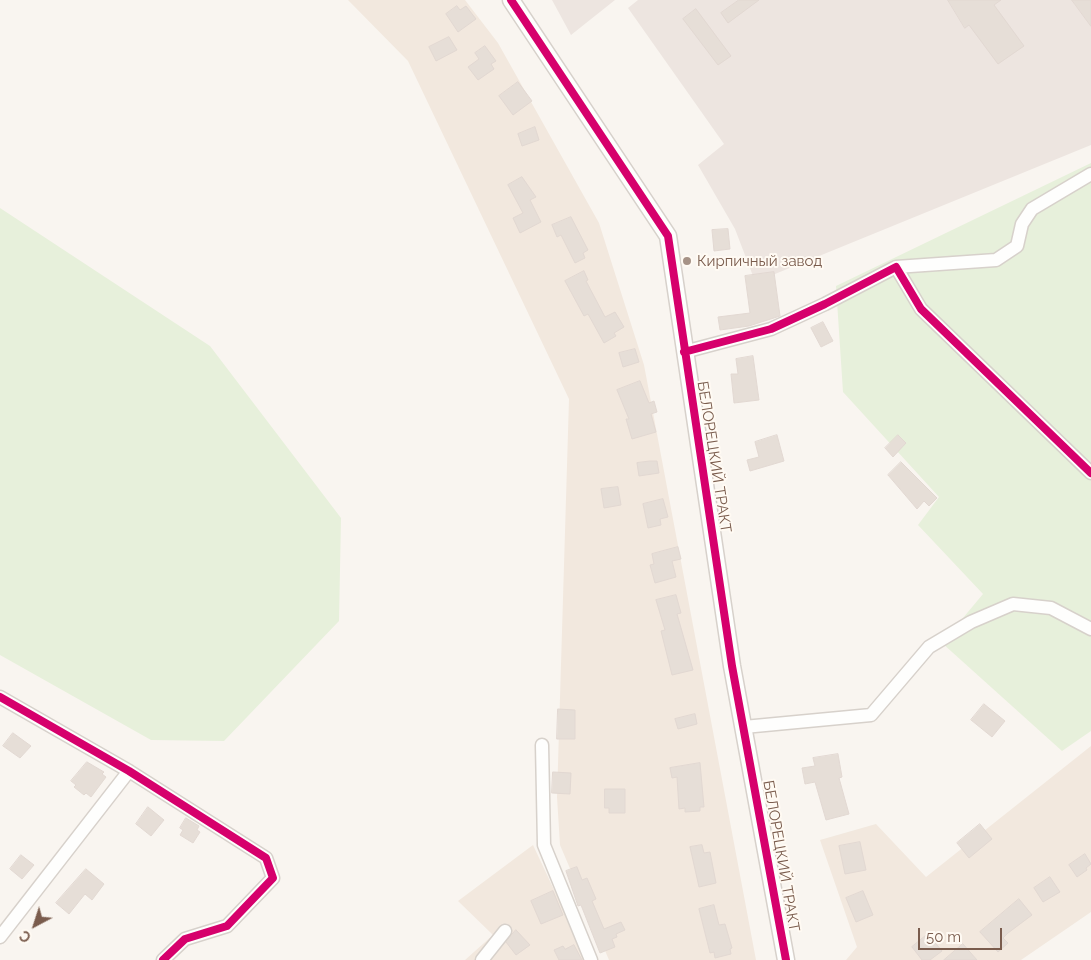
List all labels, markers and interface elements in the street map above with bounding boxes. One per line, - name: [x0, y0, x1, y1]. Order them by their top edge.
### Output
- place label: Кирпичный завод: [697, 252, 822, 270]
- marker: Кирпичный завод: [681, 255, 693, 267]
- street label: БЕЛОРЕЦКИЙ ТРАКТ: [693, 380, 735, 534]
- street label: БЕЛОРЕЦКИЙ ТРАКТ: [759, 779, 803, 933]
- north arrow: [10, 900, 60, 950]
- scale bar: [921, 918, 1005, 950]
- text: С: [17, 927, 34, 946]
- text: 50 m: [926, 928, 961, 946]

